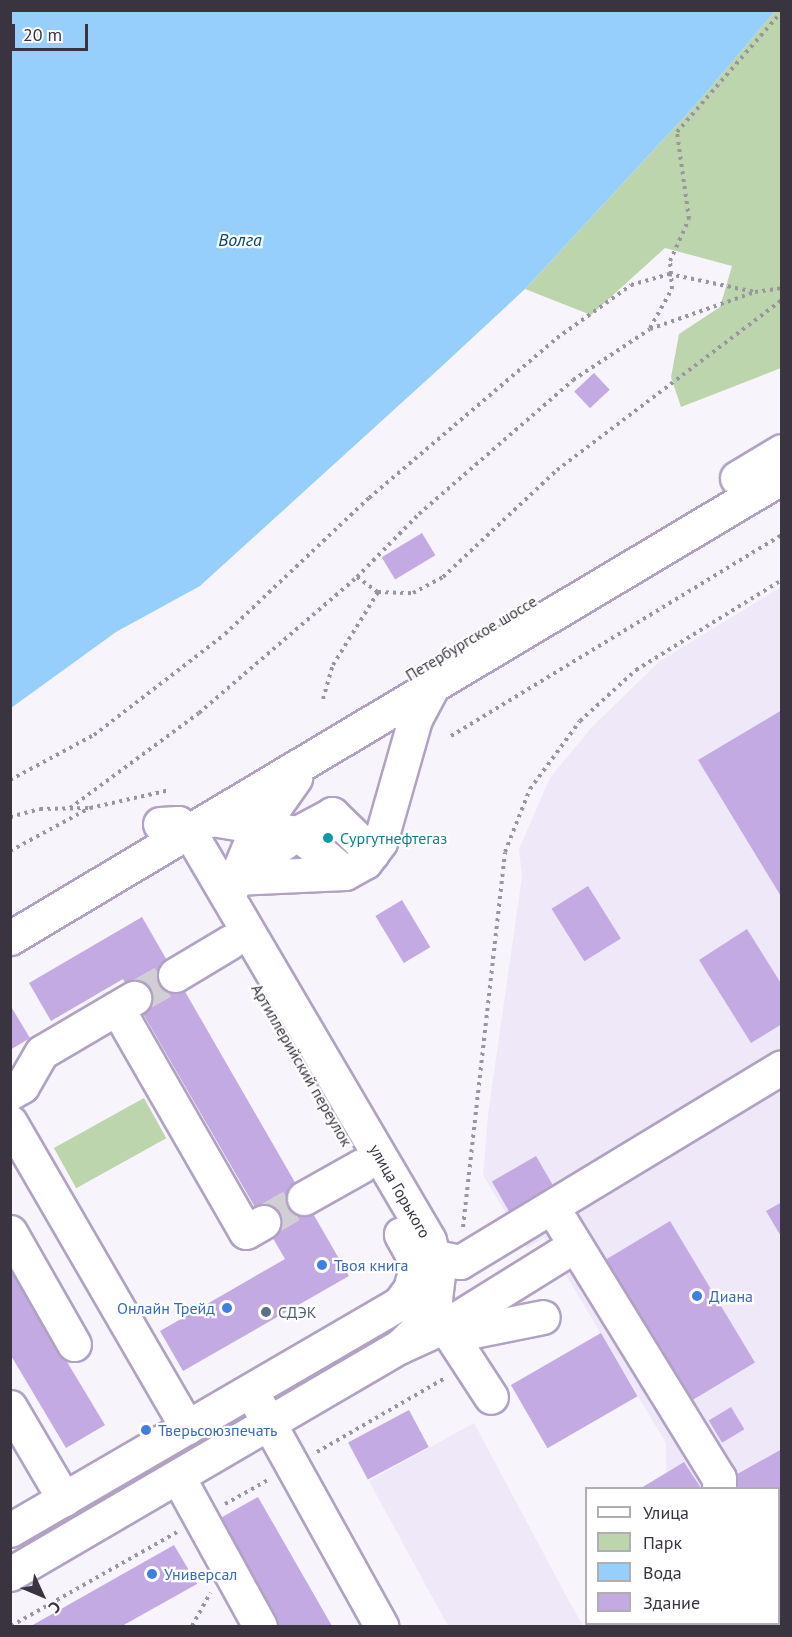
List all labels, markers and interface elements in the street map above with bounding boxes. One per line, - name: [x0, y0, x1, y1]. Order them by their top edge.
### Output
- scale bar: [15, 12, 92, 50]
- text: 20 m: [23, 23, 62, 46]
- water label: Волга: [218, 229, 262, 251]
- street label: Петербургское шоссе: [402, 591, 540, 685]
- place label: Сургутнефтегаз: [340, 828, 447, 848]
- marker: Сургутнефтегаз: [321, 831, 335, 845]
- street label: Артиллерийский переулок: [248, 980, 356, 1150]
- street label: улица Горького: [365, 1141, 435, 1241]
- place label: Твоя книга: [334, 1255, 408, 1275]
- marker: Твоя книга: [315, 1258, 329, 1272]
- place label: Диана: [709, 1286, 753, 1306]
- marker: Диана: [690, 1289, 704, 1303]
- place label: Онлайн Трейд: [116, 1298, 215, 1318]
- marker: Онлайн Трейд: [220, 1301, 234, 1315]
- place label: СДЭК: [278, 1302, 316, 1322]
- marker: СДЭК: [259, 1305, 273, 1319]
- place label: Тверьсоюзпечать: [158, 1420, 277, 1440]
- marker: Тверьсоюзпечать: [139, 1423, 153, 1437]
- legend: [585, 1487, 780, 1625]
- text: Улица: [643, 1501, 689, 1524]
- text: Парк: [643, 1531, 682, 1554]
- text: Вода: [643, 1561, 682, 1584]
- place label: Универсал: [164, 1564, 237, 1584]
- north arrow: [12, 1565, 72, 1625]
- marker: Универсал: [145, 1567, 159, 1581]
- text: Здание: [643, 1591, 700, 1614]
- text: С: [45, 1597, 65, 1618]

